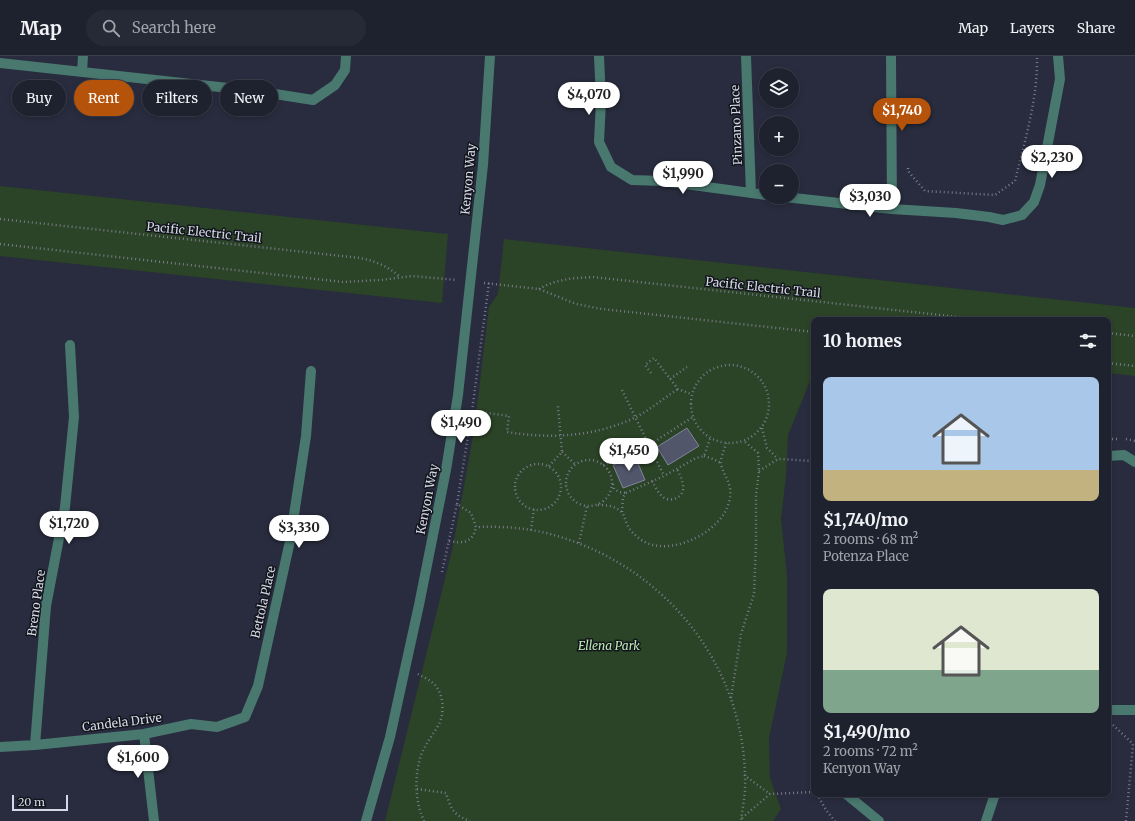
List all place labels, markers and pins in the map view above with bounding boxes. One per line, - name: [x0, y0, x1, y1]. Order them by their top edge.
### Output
- pin: $4,070: [556, 82, 622, 116]
- pin: $1,740: [869, 98, 935, 132]
- pin: $2,230: [1019, 145, 1085, 179]
- pin: $1,990: [650, 161, 716, 195]
- pin: $3,030: [837, 184, 903, 218]
- pin: $1,490: [428, 410, 494, 444]
- pin: $1,450: [596, 438, 662, 472]
- pin: $1,720: [36, 511, 102, 545]
- pin: $3,330: [266, 515, 332, 549]
- pin: $1,600: [105, 745, 171, 779]

